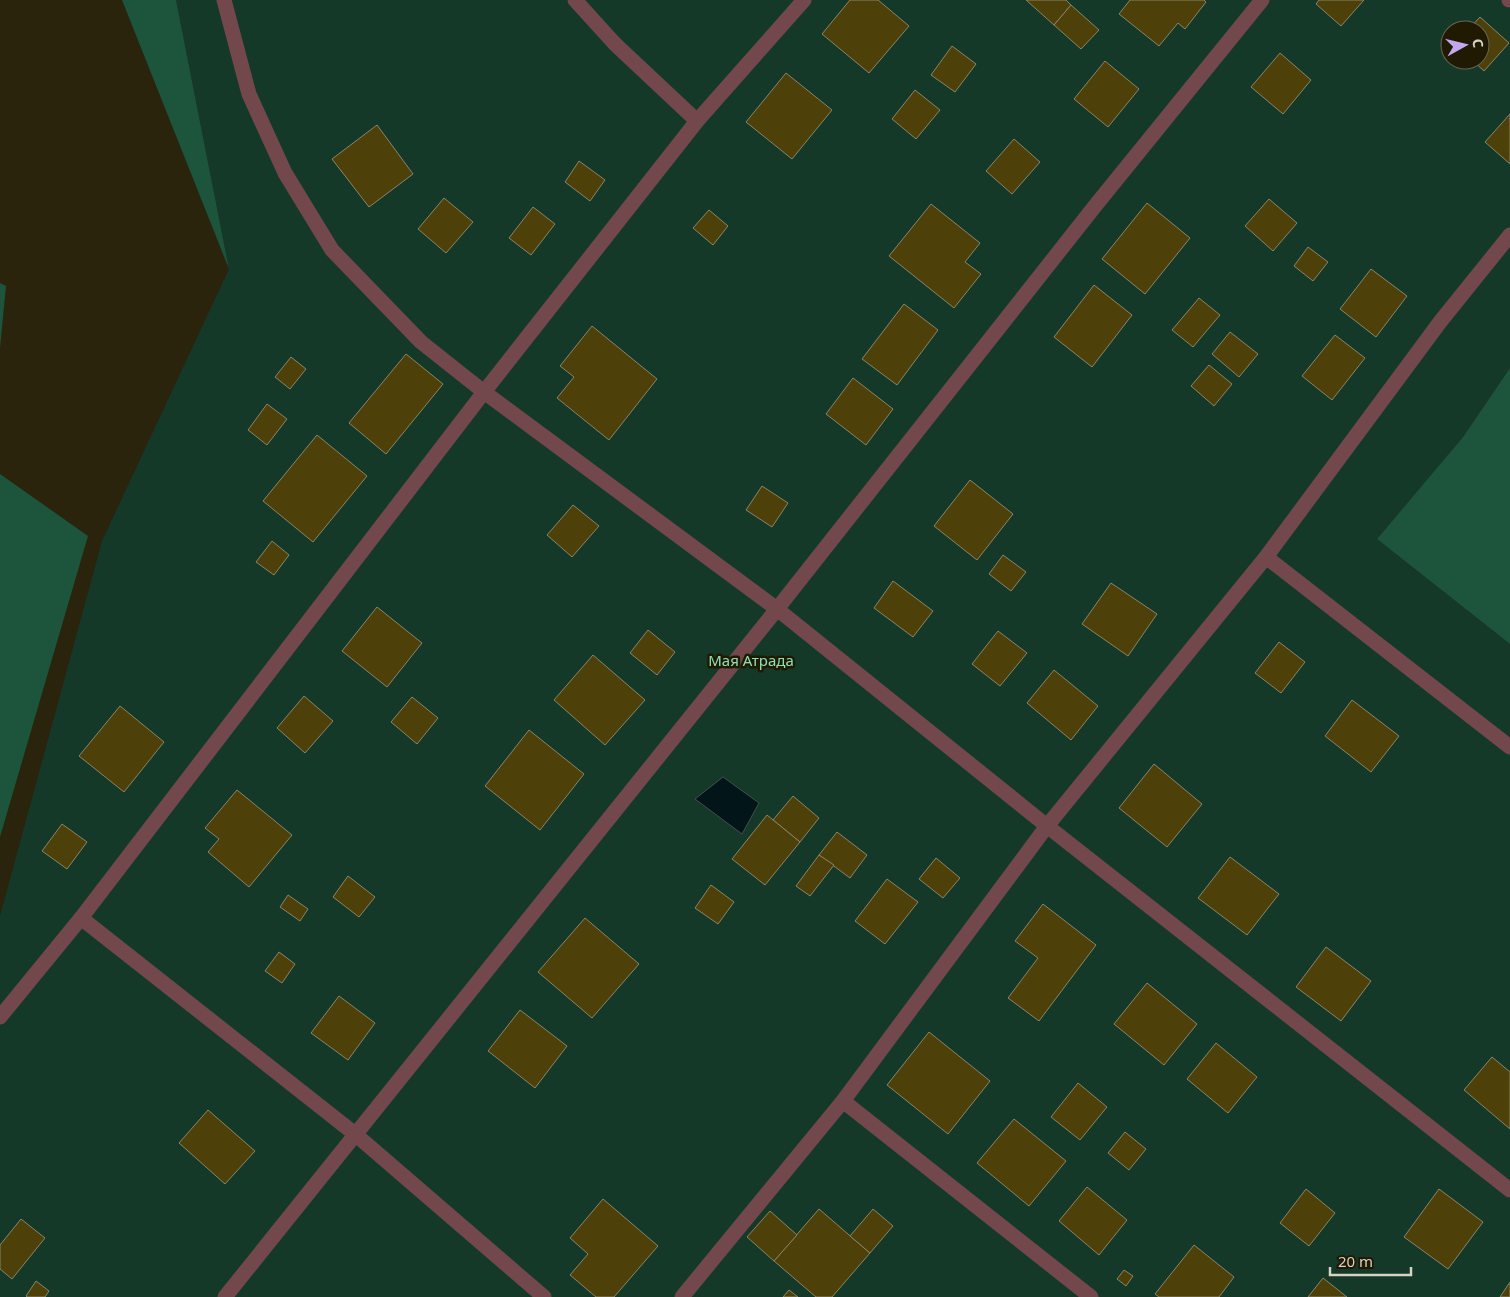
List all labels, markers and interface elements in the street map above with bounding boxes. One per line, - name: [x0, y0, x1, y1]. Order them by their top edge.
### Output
- north arrow: [1440, 20, 1490, 70]
- text: С: [1468, 37, 1488, 49]
- park label: Мая Атрада: [708, 650, 794, 670]
- scale bar: [1330, 1244, 1411, 1276]
- text: 20 m: [1338, 1251, 1373, 1271]

